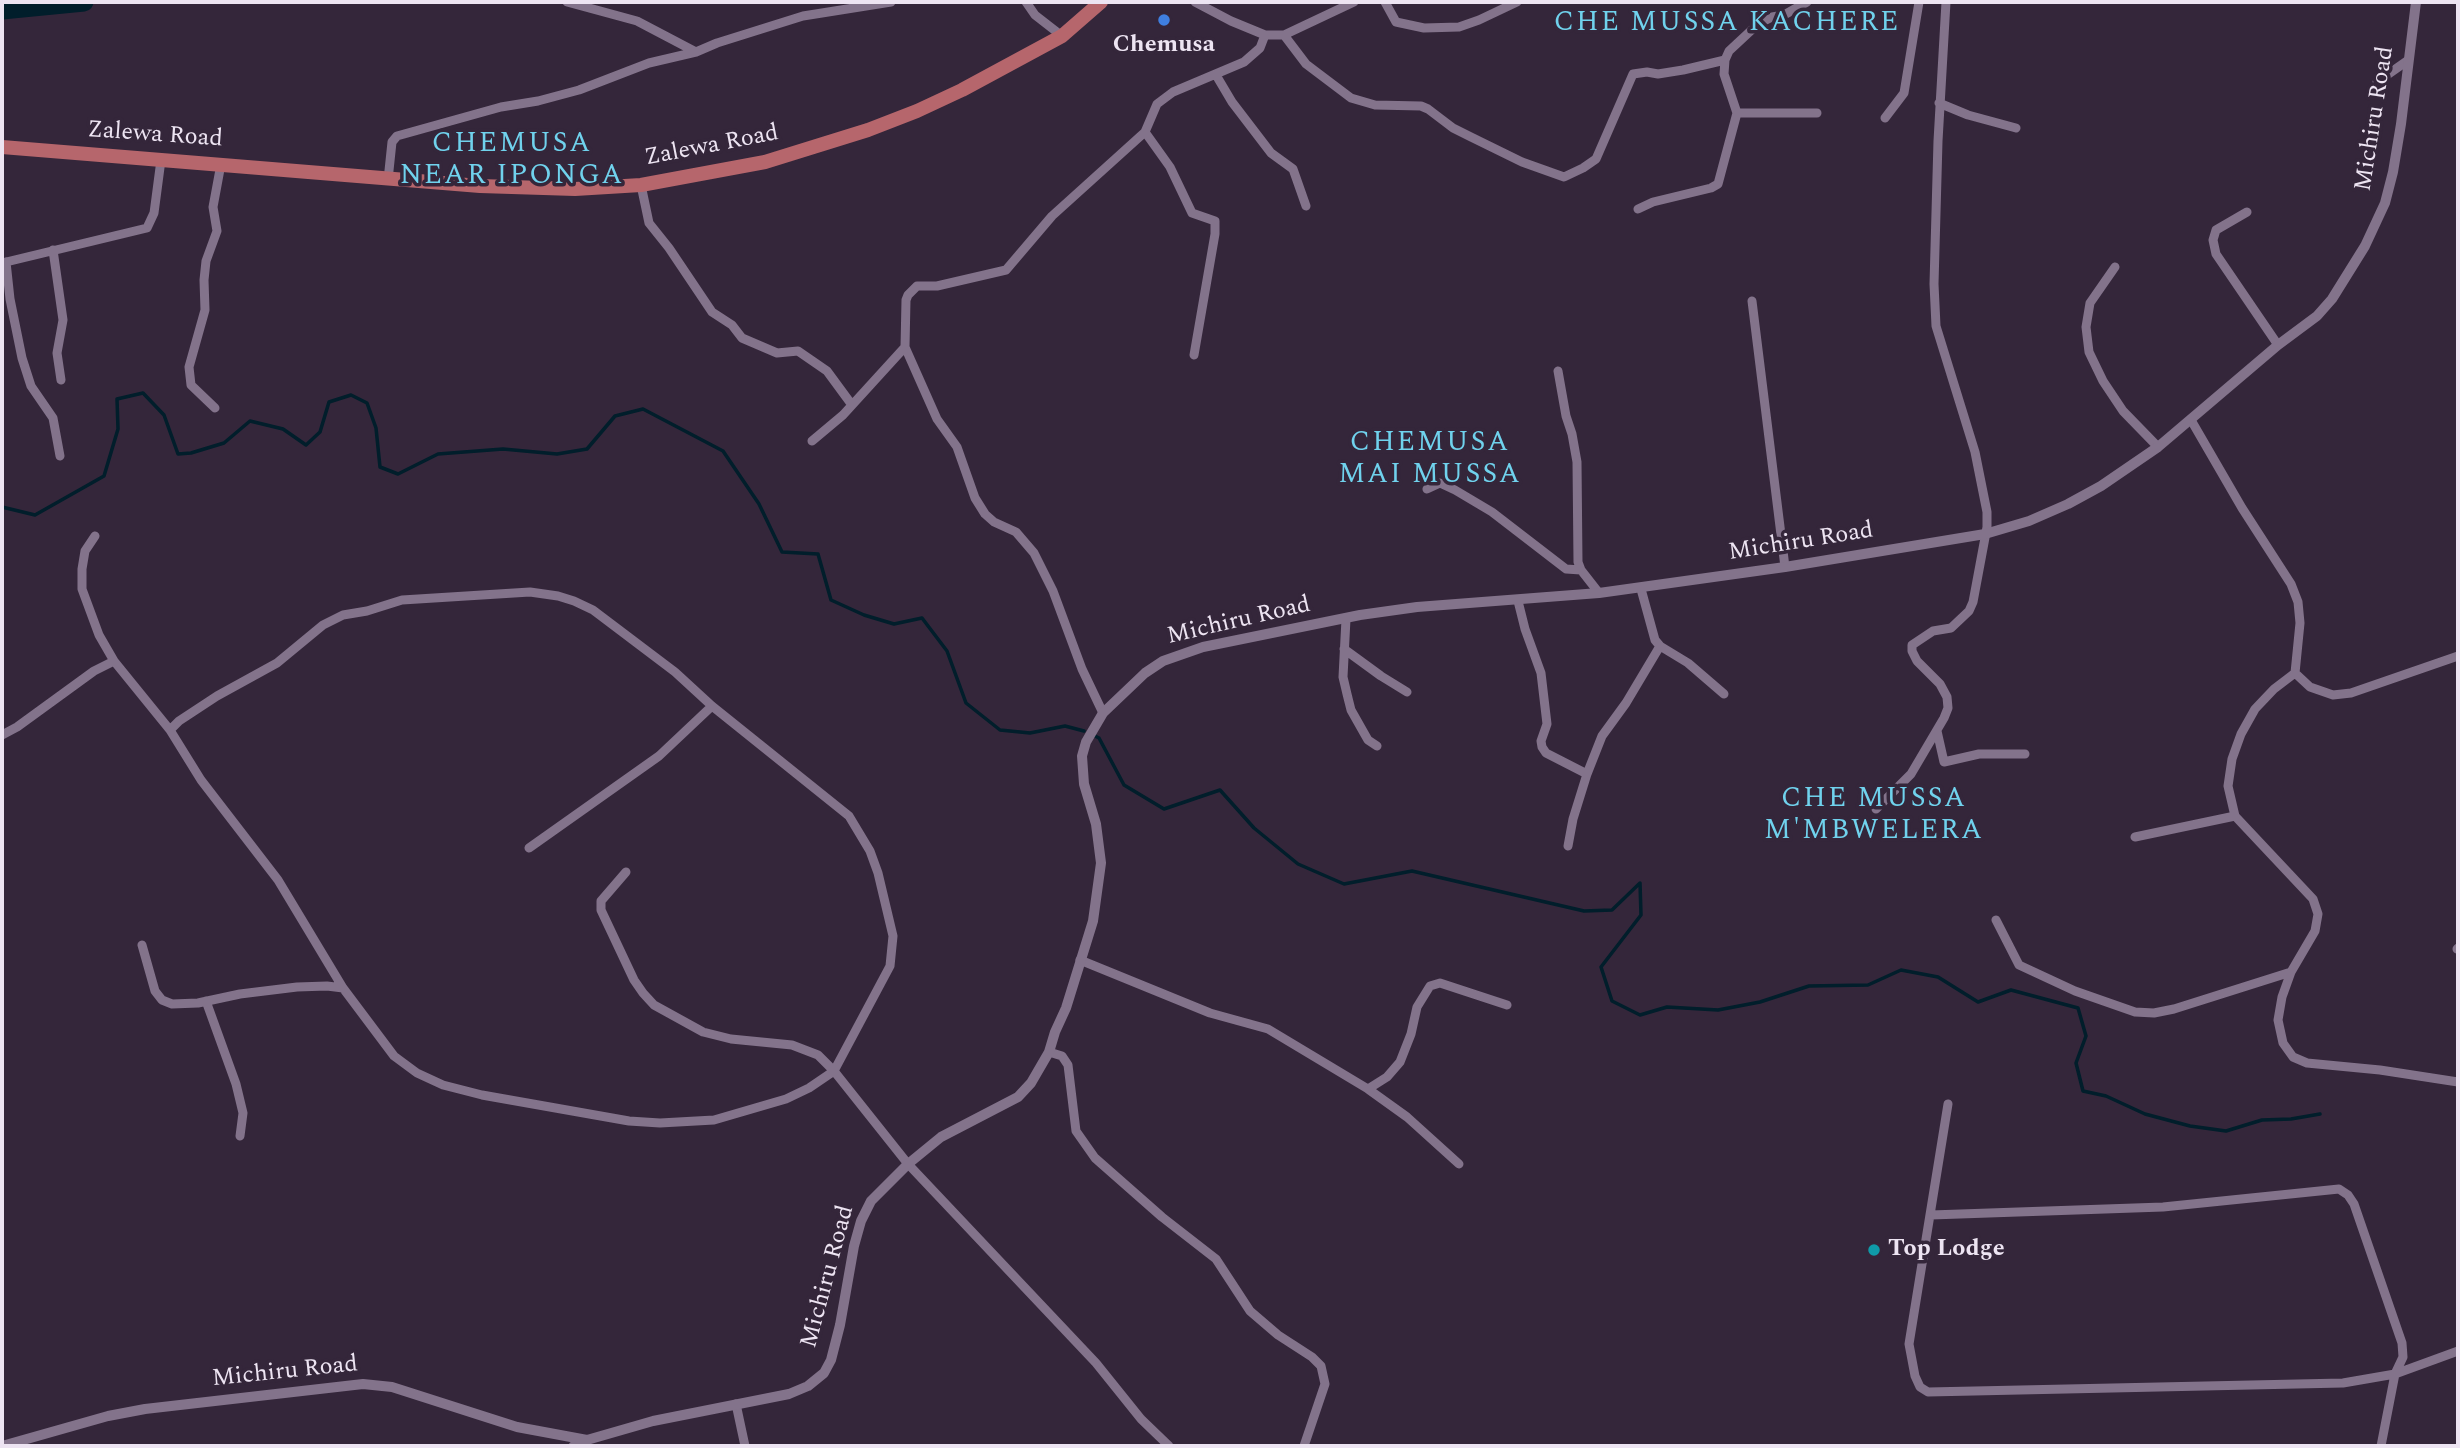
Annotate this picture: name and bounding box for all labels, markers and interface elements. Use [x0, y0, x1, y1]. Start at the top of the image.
district label: CHE MUSSA KACHERE [1556, 8, 1898, 42]
marker: Chemusa [1156, 12, 1172, 28]
place label: Chemusa [1113, 32, 1215, 60]
street label: Michiru Road [2350, 44, 2402, 194]
street label: Zalewa Road [86, 117, 224, 155]
street label: Zalewa Road [643, 120, 781, 174]
district label: CHEMUSA NEAR IPONGA [401, 129, 623, 195]
district label: CHEMUSA MAI MUSSA [1339, 428, 1521, 494]
street label: Michiru Road [1726, 517, 1876, 569]
street label: Michiru Road [1164, 591, 1314, 653]
district label: CHE MUSSA M'MBWELERA [1765, 784, 1983, 850]
street label: Michiru Road [796, 1203, 862, 1351]
place label: Top Lodge [1888, 1236, 2005, 1264]
marker: Top Lodge [1866, 1242, 1882, 1258]
street label: Michiru Road [211, 1351, 359, 1395]

